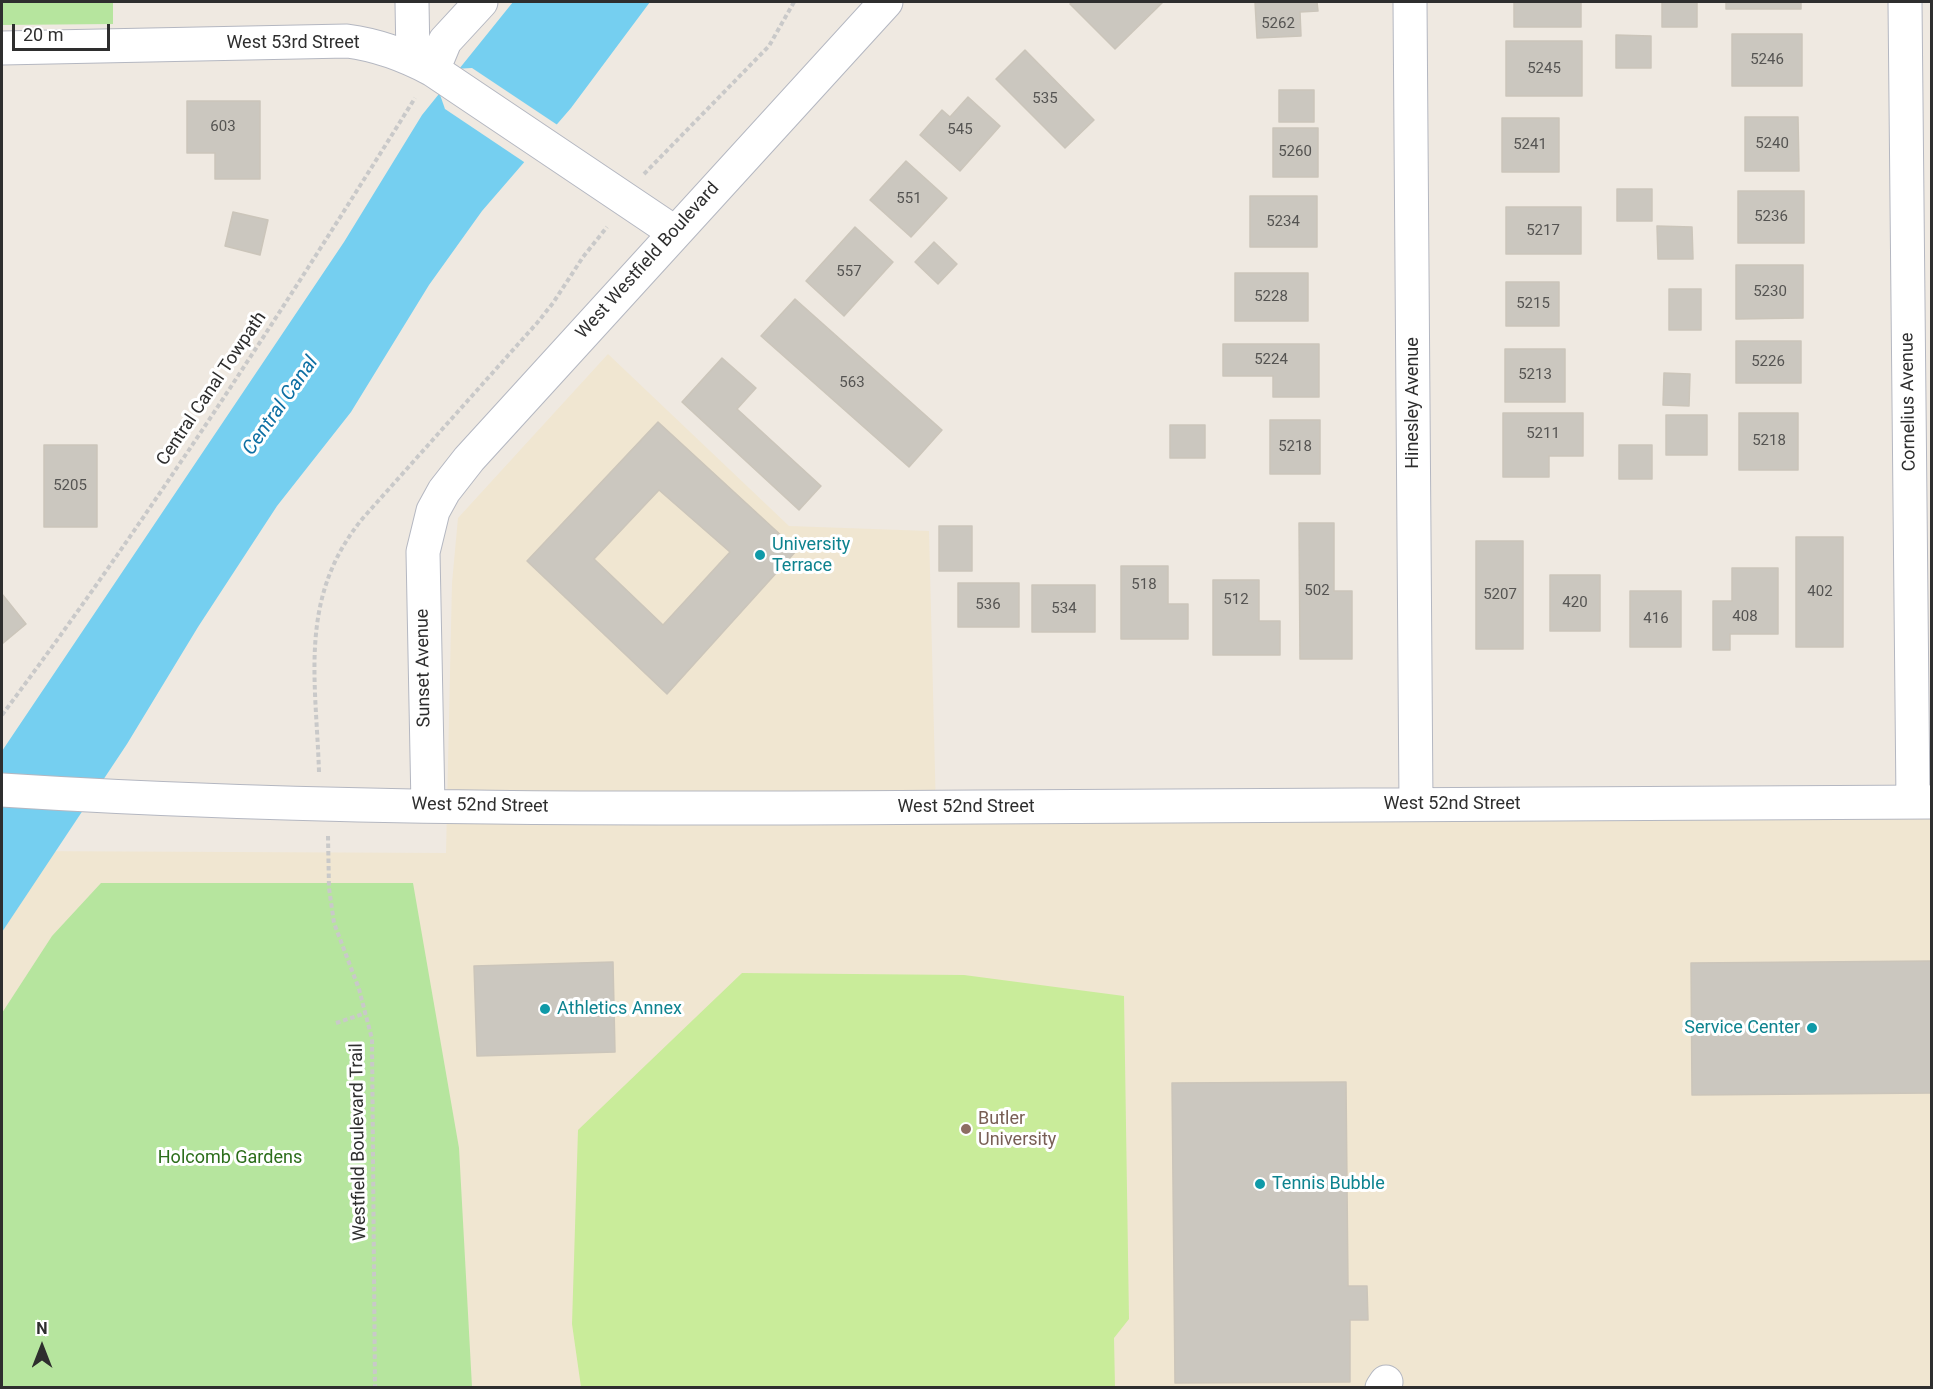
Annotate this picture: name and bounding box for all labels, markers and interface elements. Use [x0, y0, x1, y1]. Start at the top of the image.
scale bar [15, 12, 112, 50]
house number: 5262 [1261, 15, 1295, 33]
text: 20 m [23, 24, 63, 45]
street label: West 53rd Street [226, 32, 360, 54]
house number: 5246 [1750, 51, 1784, 69]
house number: 5245 [1527, 60, 1561, 78]
house number: 535 [1032, 90, 1058, 108]
house number: 603 [210, 118, 236, 136]
house number: 545 [947, 121, 973, 139]
house number: 5240 [1755, 135, 1789, 153]
house number: 5241 [1513, 136, 1547, 154]
house number: 5260 [1278, 143, 1312, 161]
street label: West Westfield Boulevard [572, 178, 724, 344]
house number: 551 [896, 190, 922, 208]
house number: 5236 [1754, 208, 1788, 226]
house number: 5234 [1266, 213, 1300, 231]
house number: 5217 [1526, 222, 1560, 240]
house number: 557 [836, 263, 862, 281]
house number: 5230 [1753, 283, 1787, 301]
house number: 5228 [1254, 288, 1288, 306]
house number: 5215 [1516, 295, 1550, 313]
street label: Central Canal Towpath [152, 308, 272, 470]
street label: Cornelius Avenue [1897, 332, 1921, 472]
street label: Hinesley Avenue [1402, 337, 1424, 469]
house number: 5224 [1254, 351, 1288, 369]
water label: Central Canal [238, 352, 324, 460]
house number: 5226 [1751, 353, 1785, 371]
house number: 5213 [1518, 366, 1552, 384]
house number: 563 [839, 374, 865, 392]
house number: 5211 [1526, 425, 1560, 443]
house number: 5218 [1752, 432, 1786, 450]
house number: 5218 [1278, 438, 1312, 456]
house number: 5205 [53, 477, 87, 495]
place label: University Terrace [772, 534, 850, 576]
marker: University Terrace [753, 548, 767, 562]
house number: 518 [1131, 576, 1157, 594]
house number: 502 [1304, 582, 1330, 600]
house number: 402 [1807, 583, 1833, 601]
house number: 5207 [1483, 586, 1517, 604]
house number: 512 [1223, 591, 1249, 609]
house number: 420 [1562, 594, 1588, 612]
house number: 536 [975, 596, 1001, 614]
house number: 534 [1051, 600, 1077, 618]
house number: 408 [1732, 608, 1758, 626]
street label: Sunset Avenue [412, 609, 436, 727]
house number: 416 [1643, 610, 1669, 628]
street label: West 52nd Street [1383, 793, 1521, 815]
street label: West 52nd Street [411, 794, 549, 818]
street label: West 52nd Street [897, 796, 1035, 818]
place label: Athletics Annex [557, 998, 682, 1020]
marker: Athletics Annex [538, 1002, 552, 1016]
place label: Service Center [1684, 1017, 1800, 1039]
marker: Service Center [1805, 1021, 1819, 1035]
street label: Westfield Boulevard Trail [346, 1043, 372, 1241]
place label: Butler University [978, 1108, 1056, 1150]
marker: Butler University [959, 1122, 973, 1136]
park label: Holcomb Gardens [158, 1147, 302, 1169]
place label: Tennis Bubble [1272, 1173, 1385, 1195]
marker: Tennis Bubble [1253, 1177, 1267, 1191]
north arrow [12, 1317, 72, 1377]
text: N [36, 1319, 48, 1338]

